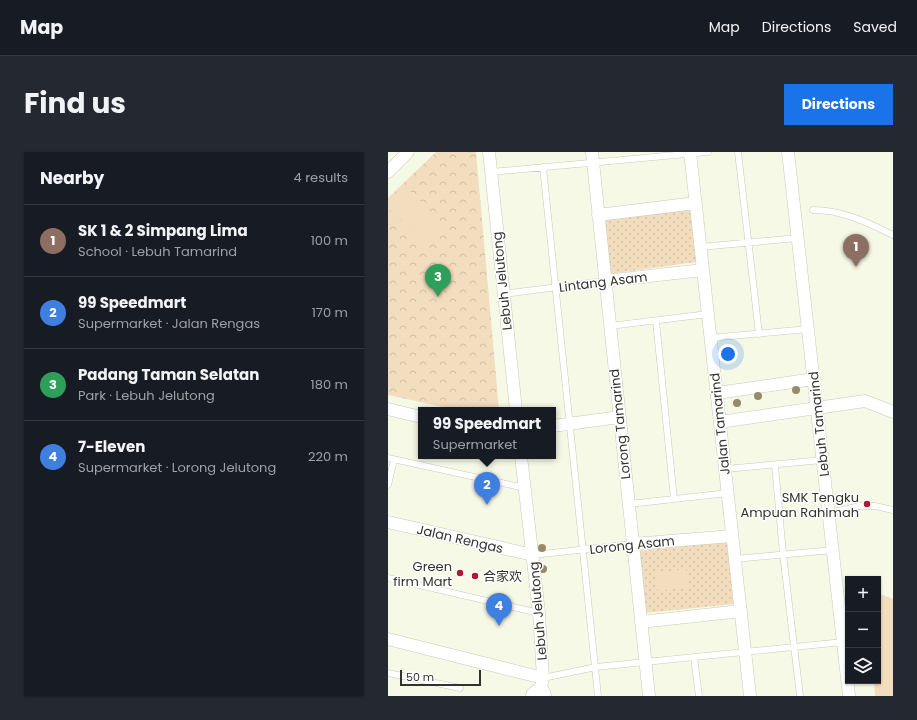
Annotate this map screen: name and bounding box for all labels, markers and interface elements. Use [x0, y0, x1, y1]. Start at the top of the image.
text: Map [20, 14, 63, 41]
text: Map [709, 17, 740, 37]
text: Directions [762, 17, 831, 37]
text: Saved [853, 17, 897, 37]
text: Find us [24, 84, 126, 123]
button: Directions [784, 84, 893, 125]
text: Nearby [40, 166, 104, 190]
text: 4 results [294, 168, 348, 187]
text: SK 1 & 2 Simpang Lima [78, 220, 248, 241]
text: 1 [51, 231, 55, 250]
text: 100 m [311, 231, 348, 250]
street label: Lebuh Jelutong [487, 231, 517, 331]
pin: 1 [843, 234, 869, 267]
text: School · Lebuh Tamarind [78, 242, 237, 261]
pin: 3 [425, 264, 451, 297]
street label: Lintang Asam [558, 267, 648, 297]
text: 99 Speedmart [78, 292, 186, 313]
text: 2 [49, 303, 57, 322]
text: 170 m [312, 303, 348, 322]
text: Supermarket · Jalan Rengas [78, 314, 260, 333]
your location [718, 344, 738, 364]
text: Padang Taman Selatan [78, 364, 259, 385]
street label: Lorong Tamarind [605, 368, 635, 480]
street label: Lebuh Tamarind [804, 370, 834, 478]
street label: Jalan Tamarind [705, 372, 735, 476]
text: 3 [49, 375, 57, 394]
text: 180 m [311, 375, 348, 394]
text: Park · Lebuh Jelutong [78, 386, 215, 405]
popup [418, 407, 556, 459]
text: 99 Speedmart [433, 413, 541, 434]
text: Supermarket [433, 435, 517, 454]
text: 7-Eleven [78, 436, 145, 457]
text: 4 [49, 447, 57, 466]
text: 220 m [308, 447, 348, 466]
text: Supermarket · Lorong Jelutong [78, 458, 276, 477]
pin: 2 [474, 472, 500, 505]
place label: SMK Tengku Ampuan Rahimah [740, 488, 859, 522]
marker: SMK Tengku Ampuan Rahimah [862, 499, 872, 509]
street label: Jalan Rengas [415, 520, 505, 558]
street label: Lorong Asam [589, 531, 675, 559]
place label: Green firm Mart [393, 557, 452, 591]
street label: Lebuh Jelutong [524, 561, 552, 661]
place label: 合家欢 [483, 567, 522, 586]
marker: Green firm Mart [455, 568, 465, 578]
marker: 合家欢 [470, 571, 480, 581]
map controls [845, 576, 881, 684]
button: + [845, 576, 881, 612]
pin: 4 [486, 593, 512, 626]
button: − [845, 612, 881, 648]
button: layers [845, 648, 881, 684]
scale bar [400, 668, 481, 687]
text: 50 m [406, 669, 434, 685]

